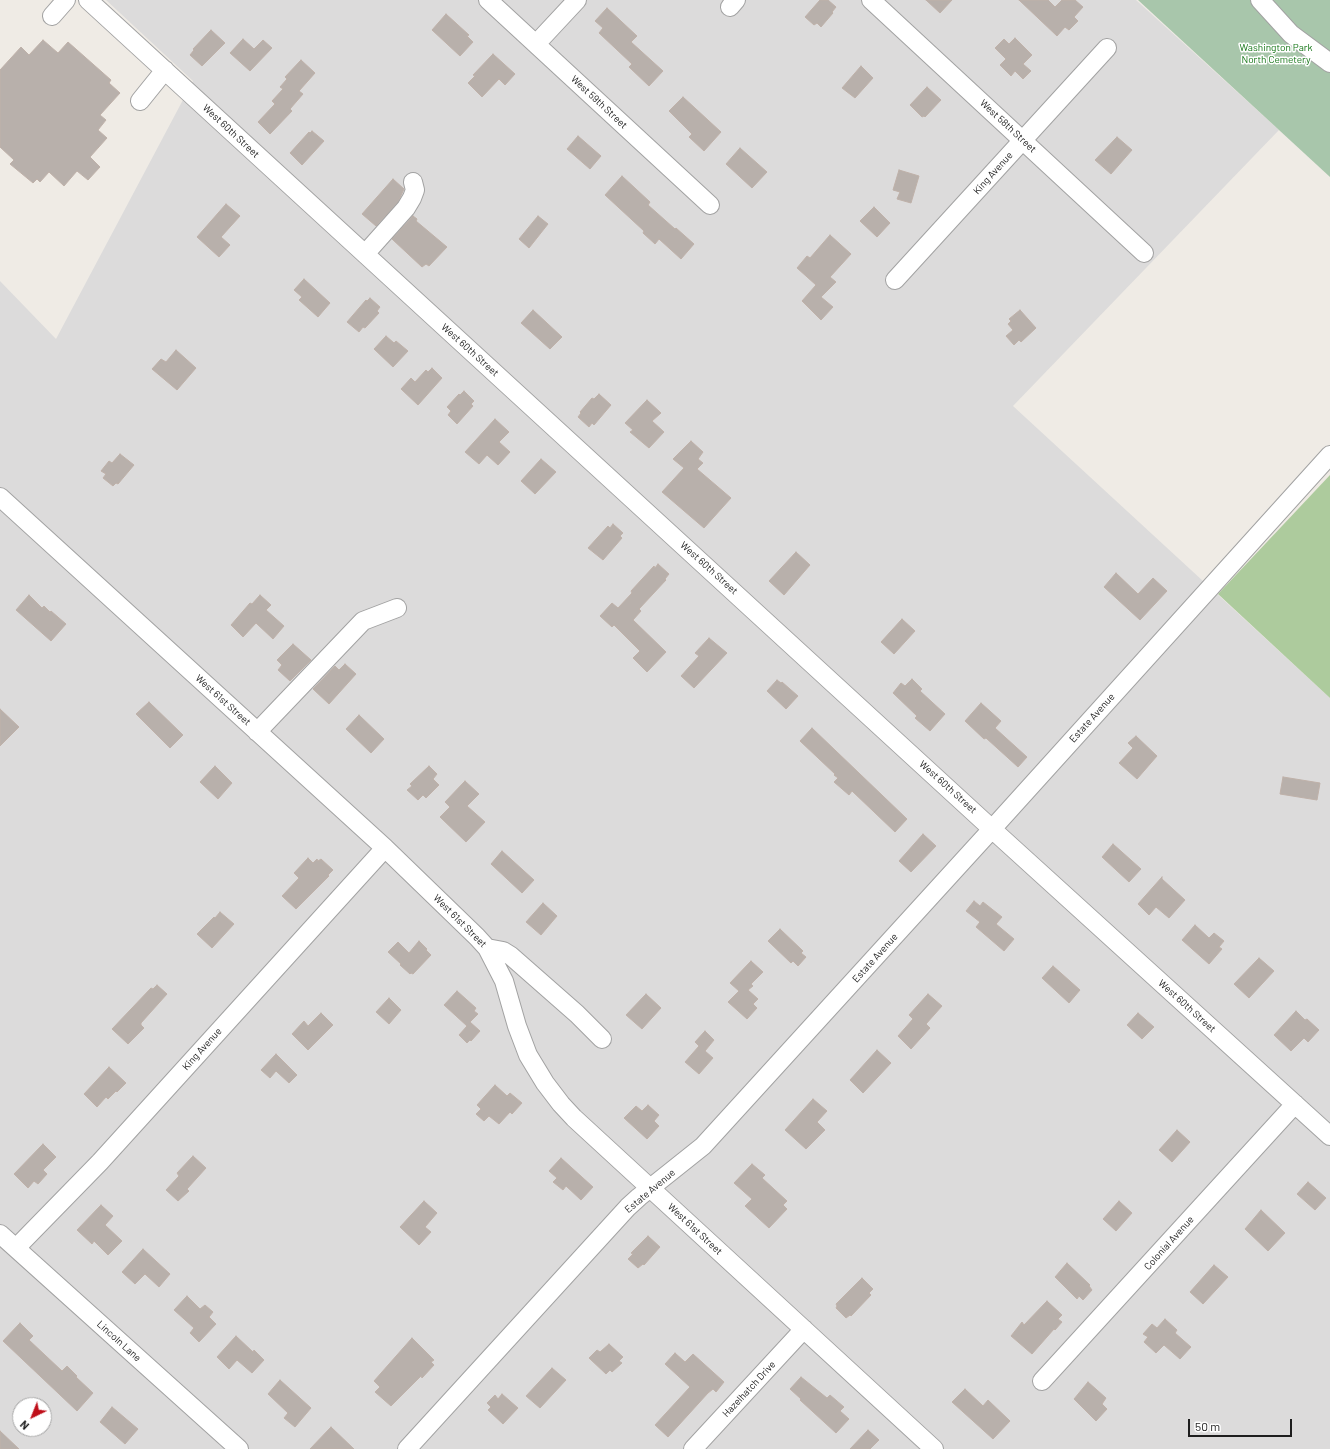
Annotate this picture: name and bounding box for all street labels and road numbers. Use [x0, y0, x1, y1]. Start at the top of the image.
street label: West 59th Street [568, 73, 630, 131]
street label: West 58th Street [977, 97, 1039, 155]
street label: West 60th Street [200, 102, 262, 160]
street label: King Avenue [971, 149, 1015, 197]
street label: West 60th Street [439, 321, 501, 379]
street label: West 60th Street [678, 539, 740, 597]
street label: West 61st Street [193, 672, 253, 728]
street label: Estate Avenue [1067, 691, 1117, 745]
street label: West 60th Street [917, 758, 979, 816]
street label: West 61st Street [431, 892, 489, 950]
street label: Estate Avenue [850, 931, 900, 985]
street label: West 60th Street [1156, 977, 1218, 1035]
street label: King Avenue [180, 1025, 224, 1073]
street label: Estate Avenue [622, 1166, 678, 1216]
street label: West 61st Street [665, 1201, 725, 1257]
street label: Colonial Avenue [1142, 1214, 1196, 1272]
street label: Lincoln Lane [94, 1318, 144, 1364]
street label: Hazelhatch Drive [720, 1358, 778, 1420]

